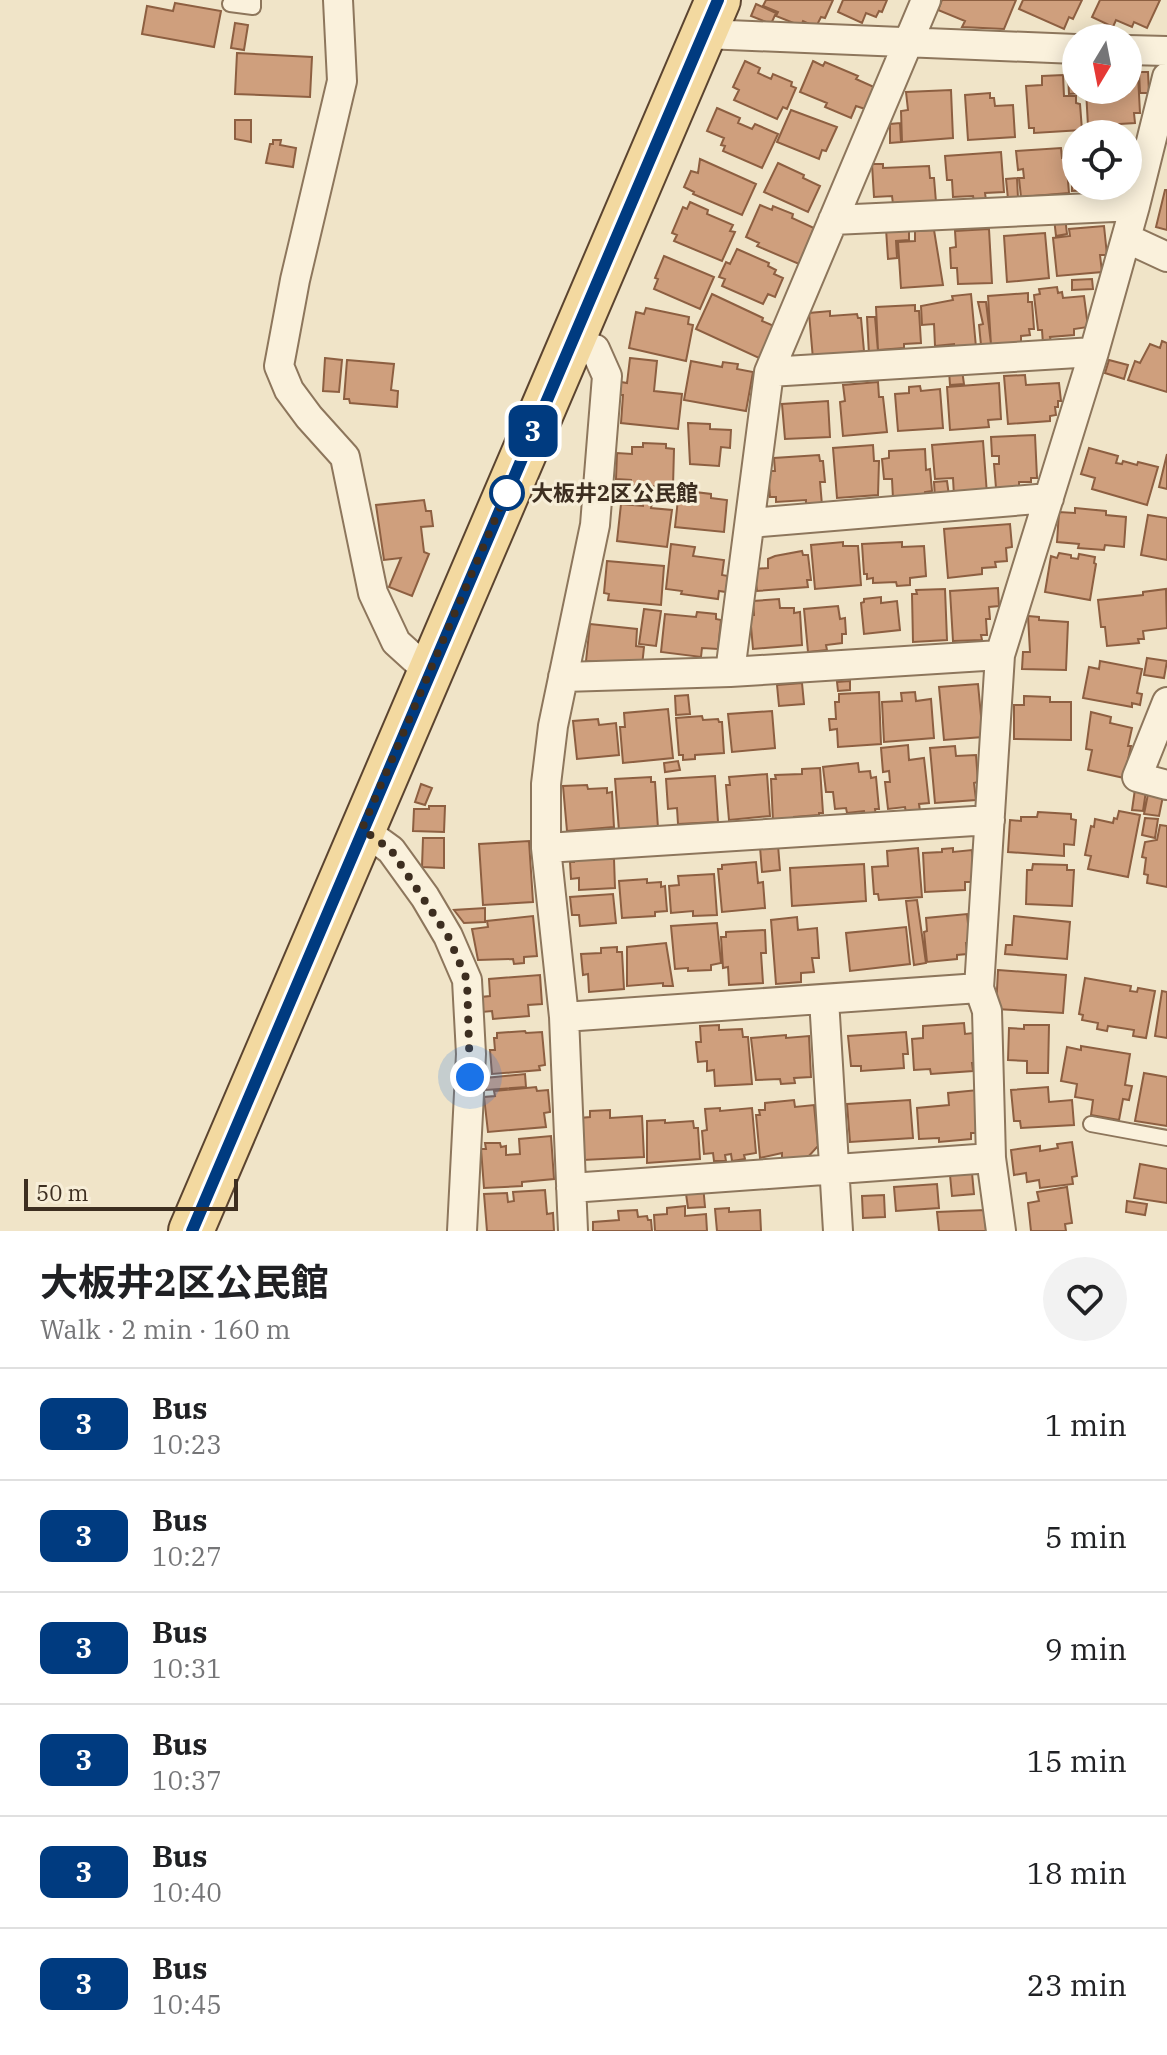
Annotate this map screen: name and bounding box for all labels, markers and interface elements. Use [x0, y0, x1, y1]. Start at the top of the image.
north arrow [1062, 24, 1142, 104]
map controls [1062, 24, 1142, 200]
button: locate [1062, 120, 1142, 200]
line badge: 3 [507, 405, 559, 457]
text: 3 [525, 412, 541, 449]
marker: 大板井2区公民館 [490, 476, 524, 510]
place label: 大板井2区公民館 [531, 478, 698, 507]
your location [450, 1057, 490, 1097]
scale bar [24, 1175, 238, 1211]
text: 50 m [36, 1178, 88, 1207]
text: 大板井2区公民館 [40, 1257, 329, 1306]
button: heart [1043, 1257, 1127, 1341]
text: Walk · 2 min · 160 m [40, 1312, 291, 1346]
text: Bus [152, 1388, 207, 1427]
text: 3 [76, 1405, 92, 1442]
text: 1 min [1045, 1405, 1127, 1444]
text: 10:23 [152, 1427, 222, 1461]
text: Bus [152, 1500, 207, 1539]
text: 3 [76, 1517, 92, 1554]
text: 5 min [1045, 1517, 1127, 1556]
text: 10:27 [152, 1539, 222, 1573]
text: Bus [152, 1612, 207, 1651]
text: 3 [76, 1629, 92, 1666]
text: 9 min [1045, 1629, 1127, 1668]
text: 10:31 [152, 1651, 222, 1685]
text: Bus [152, 1724, 207, 1763]
text: 3 [76, 1741, 92, 1778]
text: 15 min [1027, 1741, 1127, 1780]
text: 10:37 [152, 1763, 222, 1797]
text: Bus [152, 1836, 207, 1875]
text: 3 [76, 1853, 92, 1890]
text: 18 min [1027, 1853, 1127, 1892]
text: 10:40 [152, 1875, 222, 1909]
text: Bus [152, 1948, 207, 1987]
text: 3 [76, 1965, 92, 2002]
text: 23 min [1027, 1965, 1127, 2004]
text: 10:45 [152, 1987, 222, 2021]

